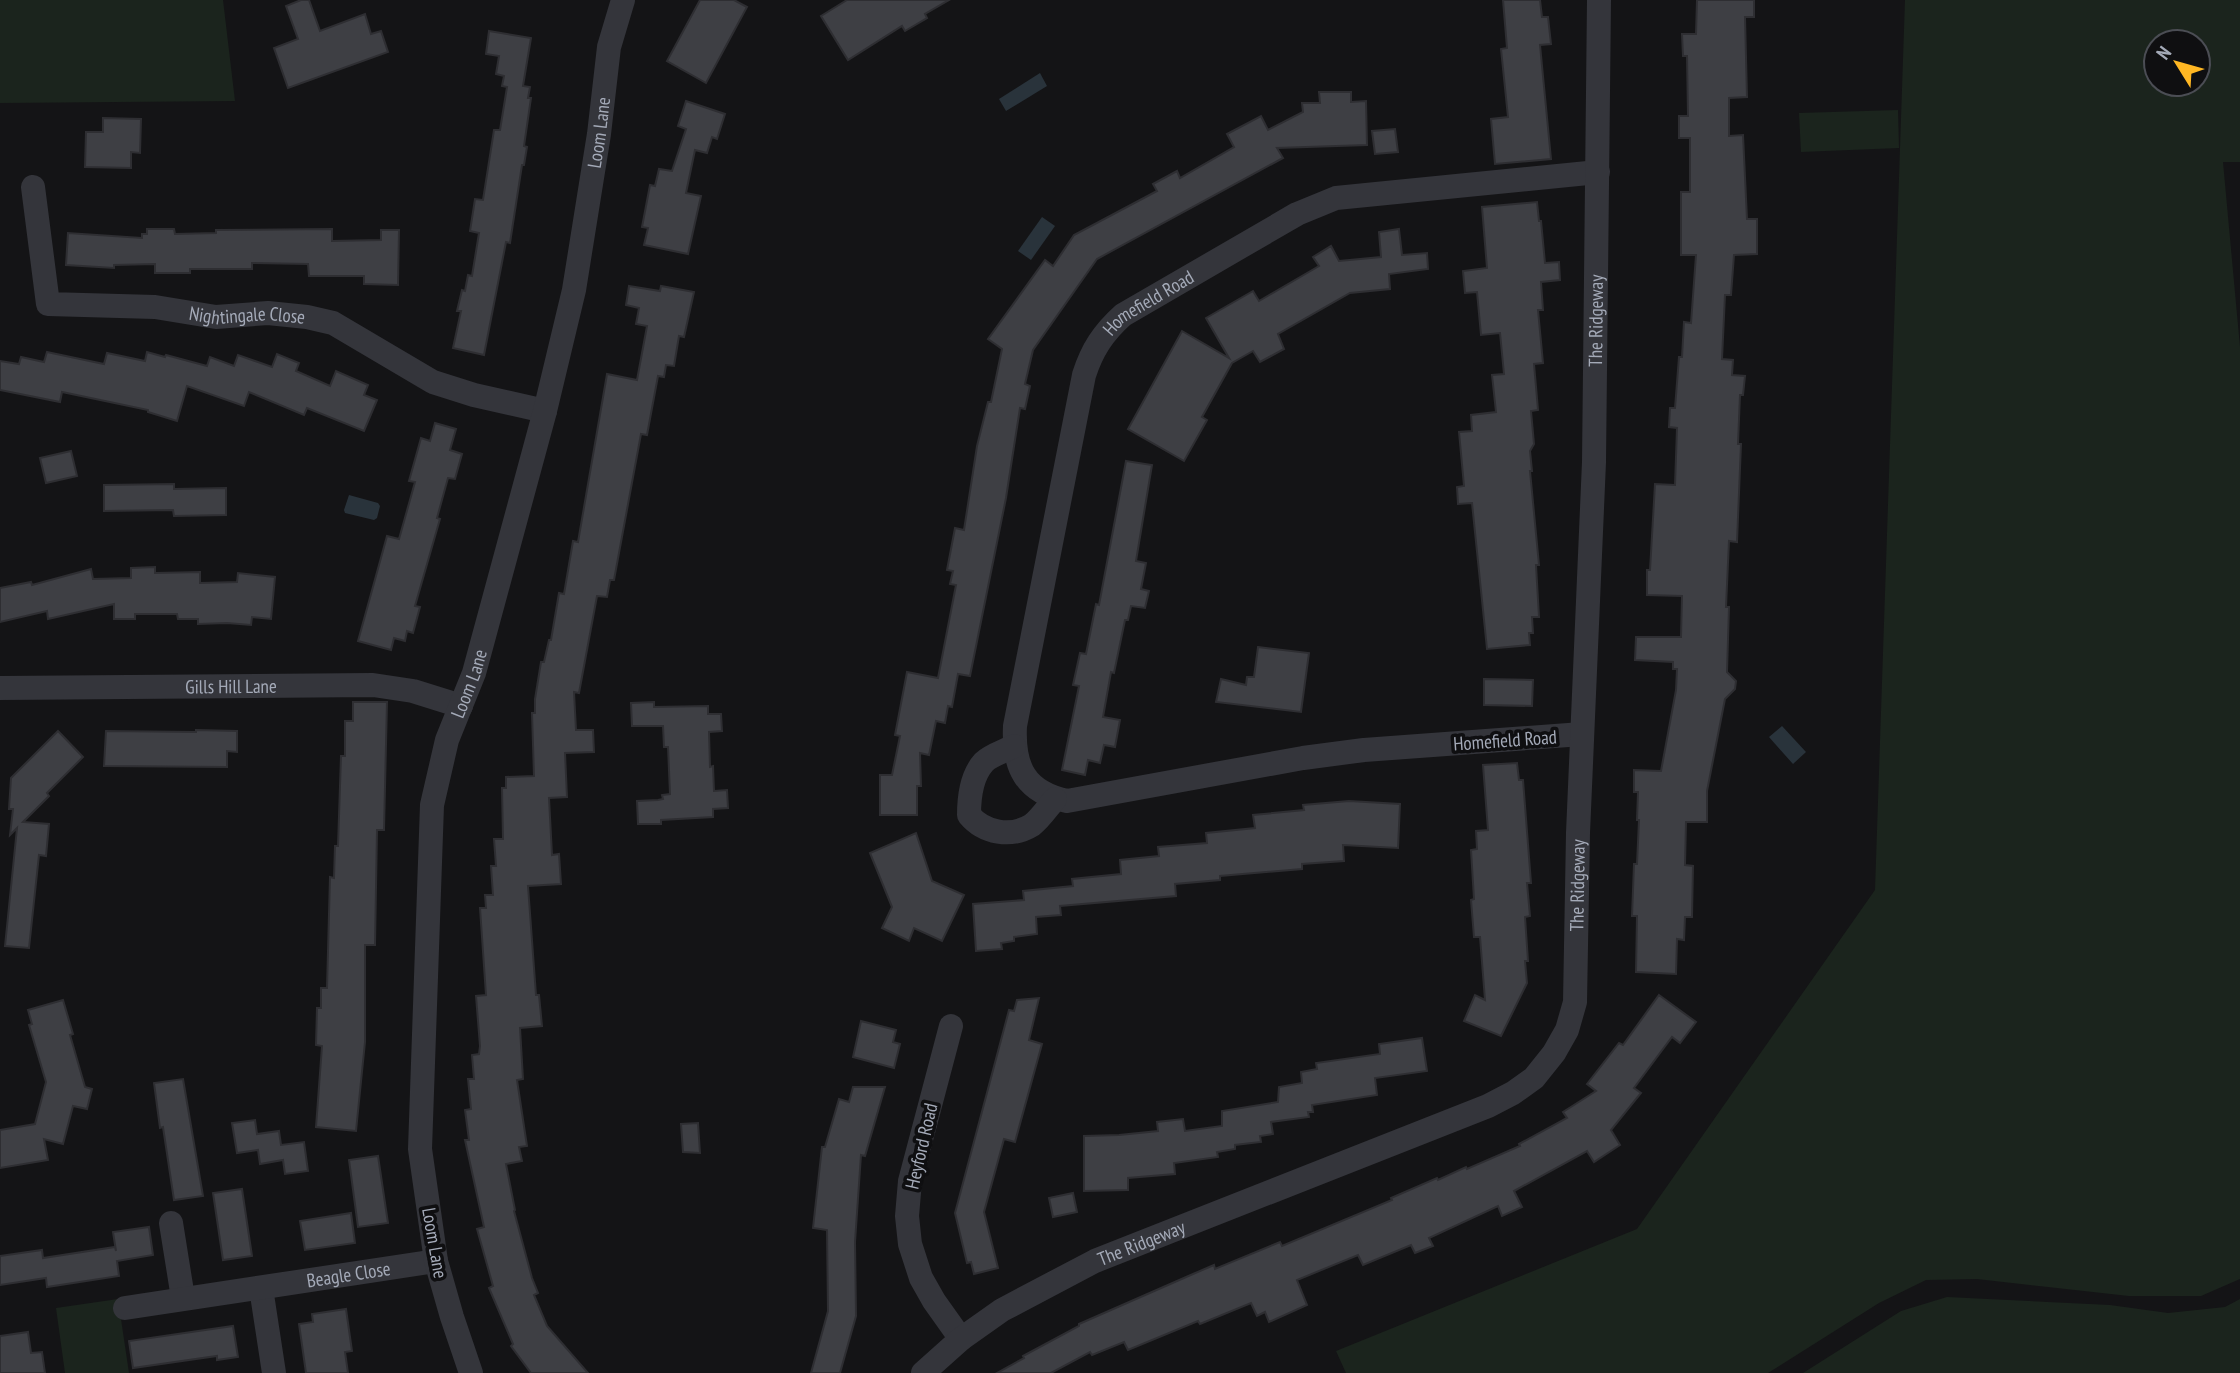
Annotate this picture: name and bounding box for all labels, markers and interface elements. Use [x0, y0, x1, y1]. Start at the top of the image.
north arrow [2142, 28, 2212, 98]
text: N [2151, 41, 2176, 64]
street label: Loom Lane [582, 96, 615, 170]
street label: Homefield Road [1097, 265, 1198, 340]
street label: The Ridgeway [1583, 274, 1608, 367]
street label: Nightingale Close [187, 301, 306, 329]
street label: Loom Lane [445, 647, 492, 721]
street label: Gills Hill Lane [185, 674, 277, 699]
street label: Homefield Road [1452, 724, 1558, 756]
street label: The Ridgeway [1564, 838, 1590, 932]
street label: Heyford Road [899, 1101, 943, 1191]
street label: Loom Lane [417, 1206, 453, 1280]
street label: The Ridgeway [1094, 1214, 1189, 1271]
street label: Beagle Close [305, 1256, 392, 1292]

